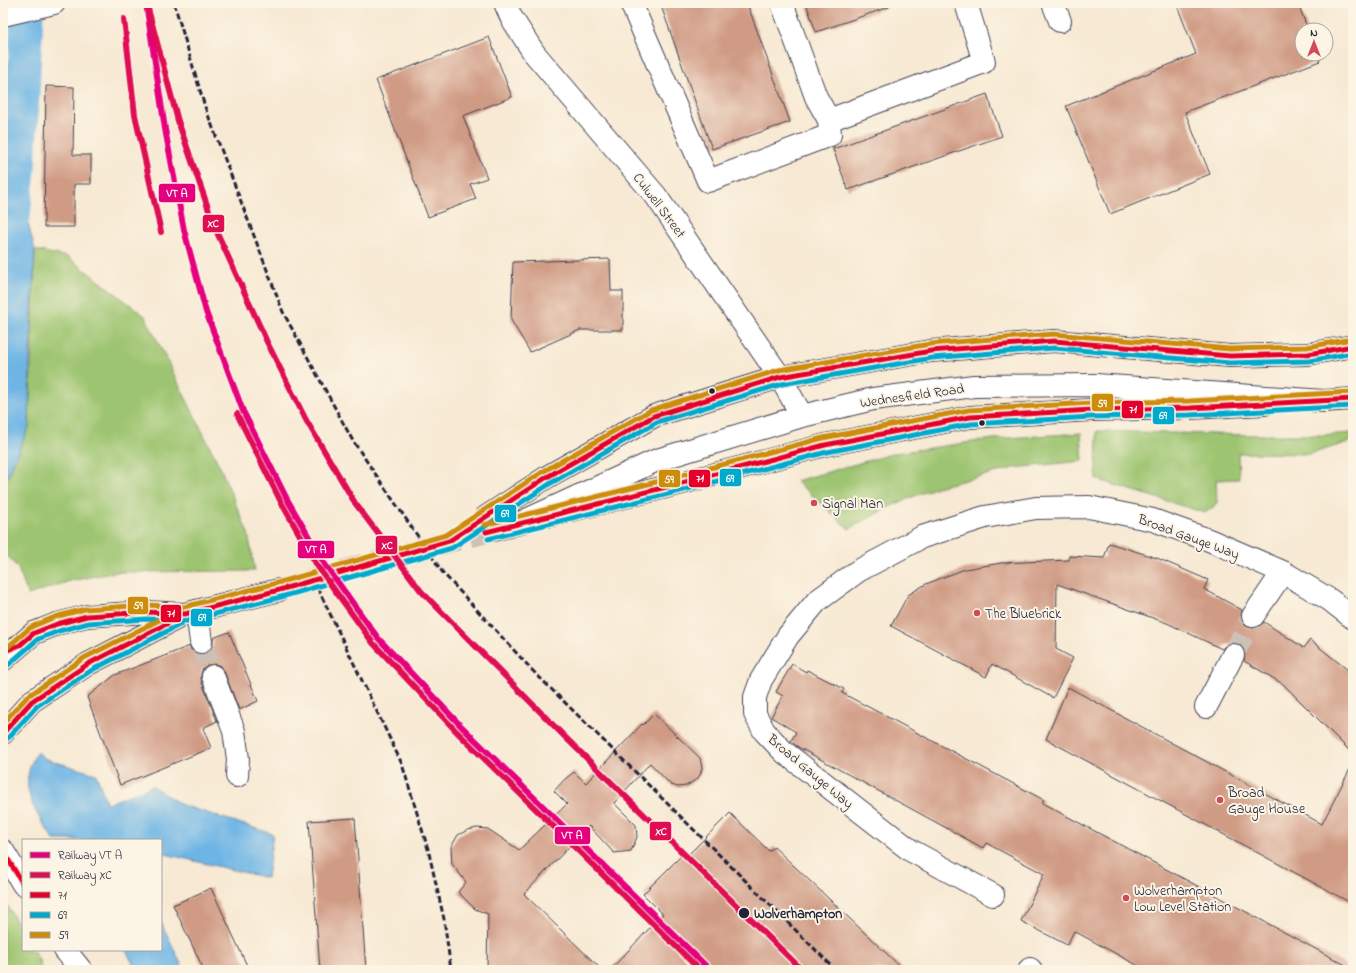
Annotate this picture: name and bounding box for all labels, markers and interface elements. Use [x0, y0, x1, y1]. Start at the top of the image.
north arrow [1294, 22, 1334, 62]
text: N [1310, 25, 1318, 41]
street label: Culwell Street [627, 169, 691, 243]
line badge: VT A [158, 183, 196, 203]
text: VT A [166, 186, 188, 202]
line badge: XC [202, 214, 225, 233]
text: XC [207, 216, 219, 232]
street label: Wednesfield Road [859, 379, 966, 414]
unlabelled marker [707, 386, 717, 396]
line badge: 59 [1091, 393, 1114, 412]
text: 59 [1097, 396, 1107, 412]
line badge: 71 [1121, 400, 1144, 419]
text: 71 [1129, 402, 1138, 418]
line badge: 69 [1152, 406, 1175, 425]
text: 69 [1158, 408, 1168, 424]
unlabelled marker [977, 418, 987, 428]
line badge: 69 [719, 468, 742, 487]
line badge: 59 [658, 469, 681, 488]
line badge: 71 [688, 469, 711, 488]
text: 71 [696, 471, 705, 487]
text: 69 [725, 471, 735, 487]
text: 59 [664, 472, 674, 488]
place label: Signal Man [822, 494, 883, 516]
marker: Signal Man [809, 498, 819, 508]
line badge: 69 [494, 504, 517, 523]
text: 69 [500, 506, 510, 522]
street label: Broad Gauge Way [1134, 509, 1242, 567]
line badge: XC [375, 535, 398, 555]
text: XC [381, 538, 393, 554]
line badge: VT A [297, 540, 335, 559]
text: VT A [305, 542, 327, 558]
line badge: 59 [127, 596, 149, 615]
text: 59 [133, 598, 143, 614]
line badge: 71 [160, 604, 182, 623]
place label: The Bluebrick [985, 604, 1062, 625]
text: 71 [167, 606, 176, 622]
line badge: 69 [190, 608, 213, 627]
marker: The Bluebrick [972, 608, 982, 618]
text: 69 [197, 610, 207, 626]
street label: Broad Gauge Way [761, 729, 858, 815]
place label: Broad Gauge House [1227, 783, 1306, 821]
marker: Broad Gauge House [1215, 795, 1225, 805]
line badge: XC [649, 821, 672, 841]
text: XC [655, 824, 667, 840]
line badge: VT A [554, 826, 591, 845]
text: VT A [561, 828, 583, 844]
legend [22, 839, 162, 951]
text: Railway VT A [58, 847, 122, 866]
text: Railway XC [58, 867, 112, 886]
place label: Wolverhampton Low Level Station [1134, 881, 1231, 918]
text: 71 [58, 887, 67, 905]
marker: Wolverhampton Low Level Station [1121, 893, 1131, 903]
place label: Wolverhampton [754, 904, 842, 925]
marker: Wolverhampton [737, 906, 751, 920]
text: 69 [58, 907, 67, 925]
text: 59 [58, 927, 69, 945]

